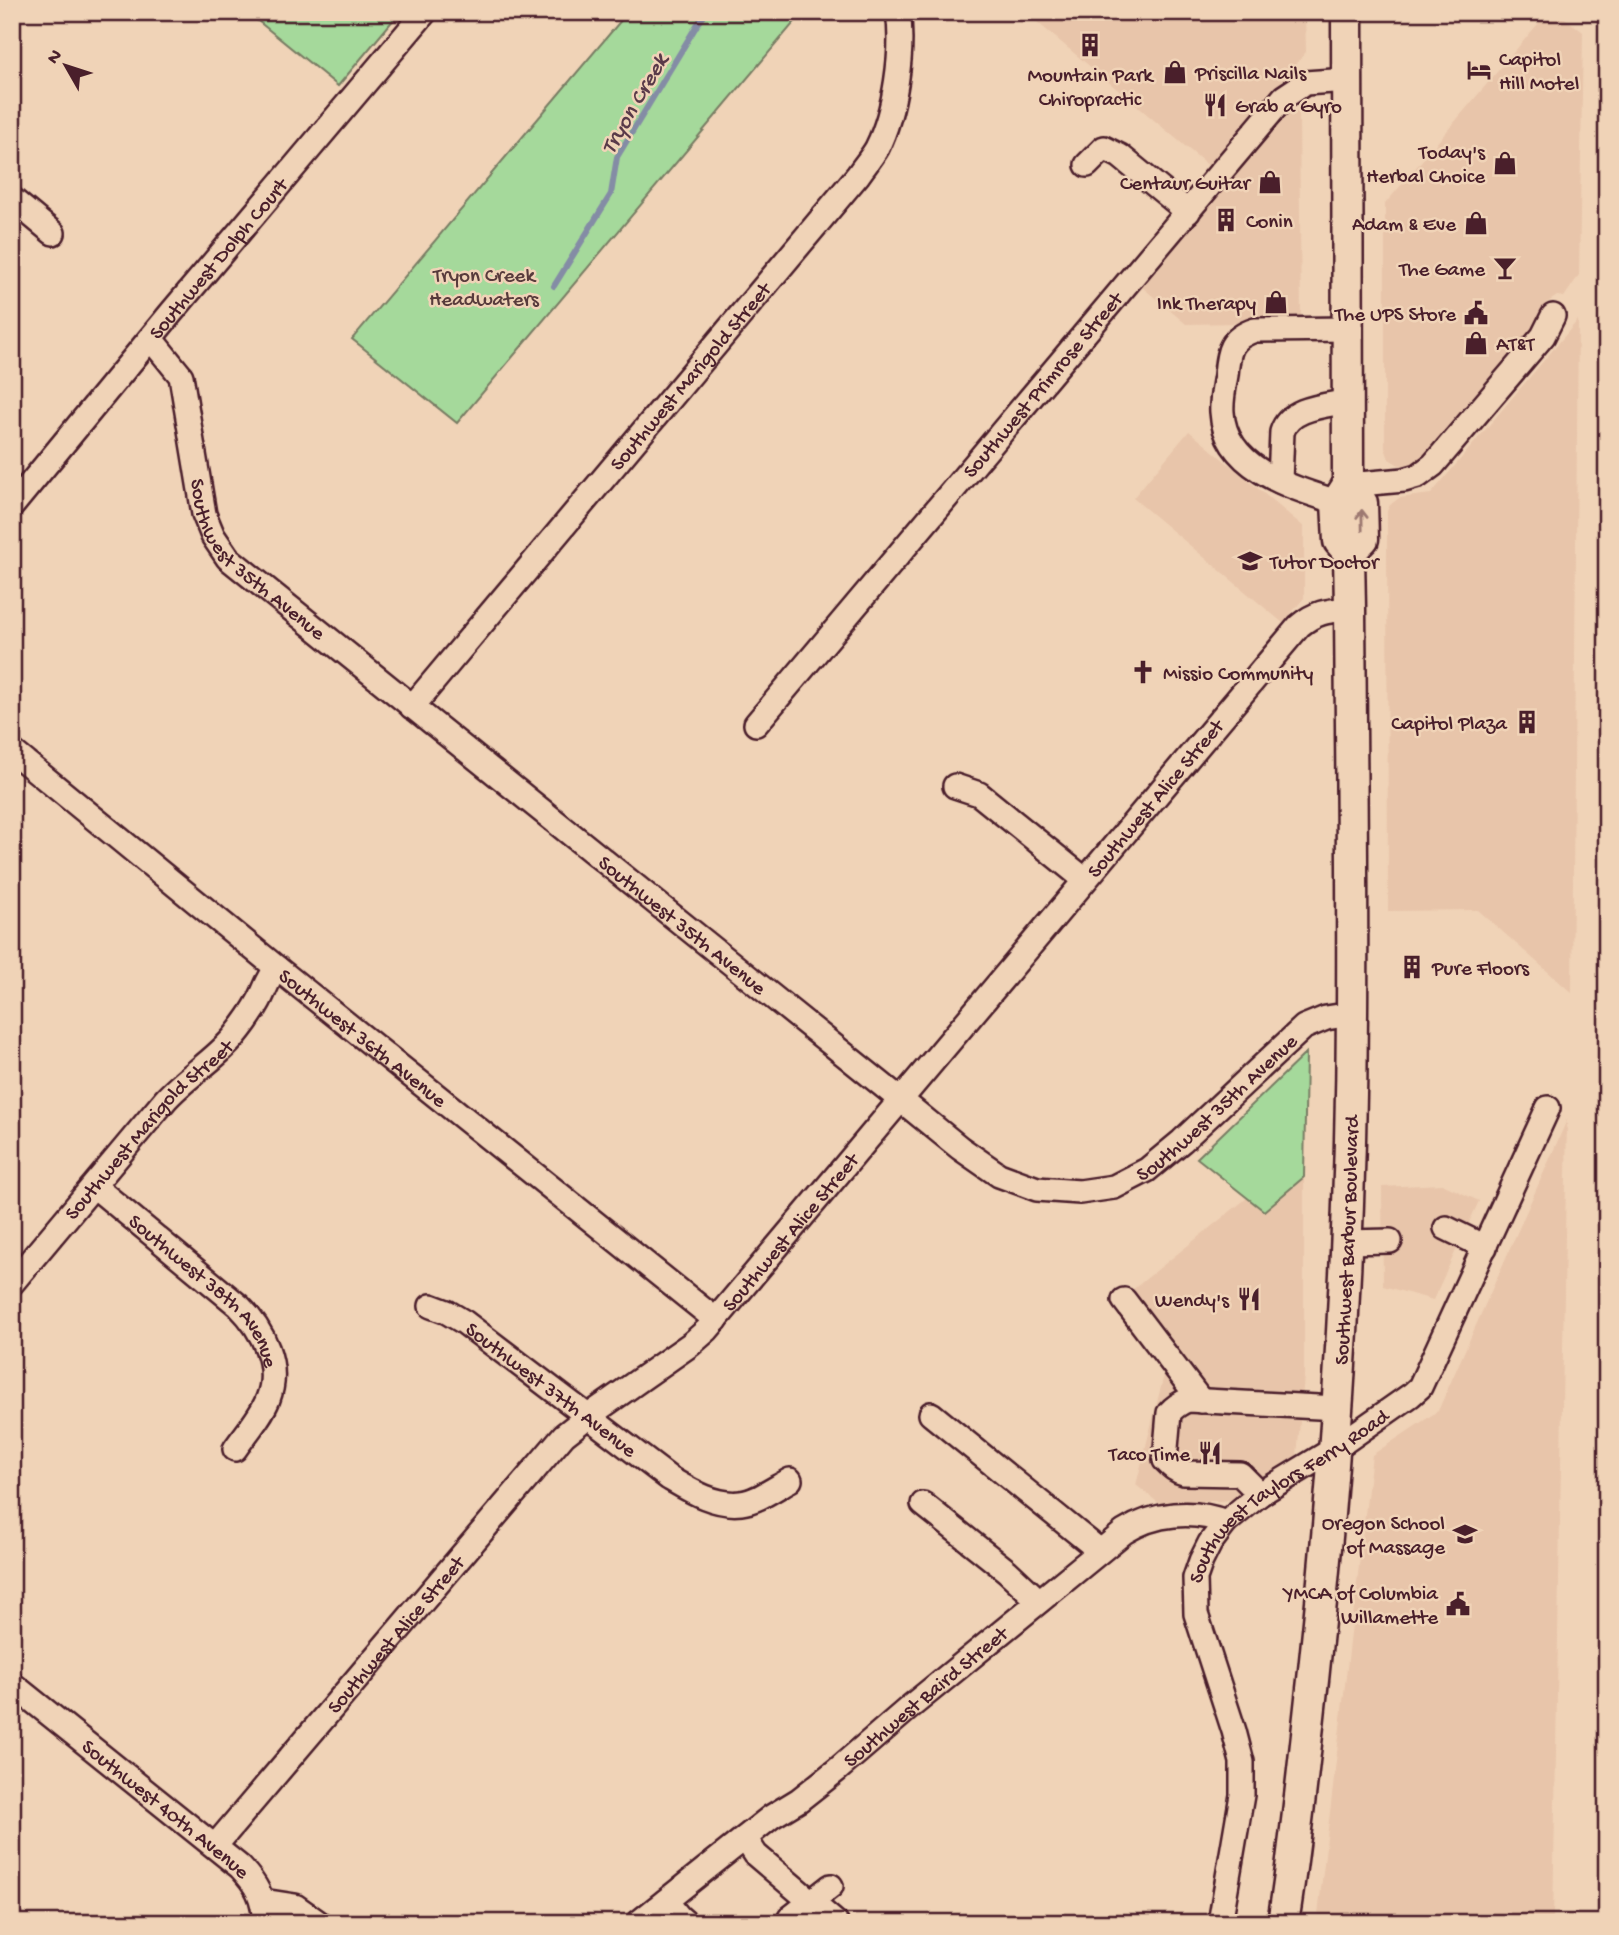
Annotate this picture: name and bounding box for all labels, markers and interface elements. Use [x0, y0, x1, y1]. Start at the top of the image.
building icon: Mountain Park Chiropractic [1076, 31, 1104, 59]
north arrow [32, 32, 102, 102]
text: N [43, 45, 68, 70]
water label: Tryon Creek [597, 47, 677, 160]
place label: Capitol Hill Motel [1499, 49, 1579, 98]
hotel icon: Capitol Hill Motel [1465, 56, 1493, 84]
shop icon: Priscilla Nails [1161, 58, 1189, 86]
place label: Priscilla Nails [1194, 63, 1307, 88]
place label: Mountain Park Chiropractic [1027, 65, 1155, 114]
restaurant icon: Grab a Gyro [1201, 91, 1229, 119]
place label: Grab a Gyro [1235, 96, 1342, 121]
place label: Today's Herbal Choice [1366, 142, 1486, 191]
shop icon: Today's Herbal Choice [1491, 149, 1519, 177]
shop icon: Centaur Guitar [1256, 168, 1284, 196]
street label: Southwest Dolph Court [145, 173, 297, 346]
place label: Centaur Guitar [1120, 173, 1252, 198]
building icon: Conin [1212, 206, 1240, 234]
shop icon: Adam & Eve [1462, 209, 1490, 237]
place label: Conin [1246, 211, 1293, 236]
place label: Adam & Eve [1352, 214, 1457, 239]
bar icon: The Game [1491, 254, 1519, 282]
place label: The Game [1398, 259, 1486, 284]
park label: Tryon Creek Headwaters [429, 265, 540, 314]
street label: Southwest Marigold Street [606, 277, 780, 477]
street label: Southwest Primrose Street [959, 287, 1132, 485]
shop icon: Ink Therapy [1262, 288, 1290, 316]
place label: Ink Therapy [1157, 293, 1256, 318]
public building icon: The UPS Store [1462, 299, 1490, 327]
place label: The UPS Store [1334, 304, 1457, 329]
shop icon: AT&T [1462, 329, 1490, 357]
place label: AT&T [1496, 334, 1535, 359]
street label: Southwest 35th Avenue [182, 477, 330, 648]
one-way arrow [1355, 508, 1369, 531]
school or university icon: Tutor Doctor [1236, 547, 1264, 575]
place label: Tutor Doctor [1269, 552, 1380, 577]
church icon: Missio Community [1129, 658, 1157, 686]
place label: Missio Community [1163, 663, 1313, 688]
building icon: Capitol Plaza [1513, 708, 1541, 736]
place label: Capitol Plaza [1391, 713, 1508, 738]
street label: Southwest Alice Street [1083, 714, 1232, 884]
street label: Southwest 35th Avenue [592, 852, 771, 1003]
building icon: Pure Floors [1398, 953, 1426, 981]
place label: Pure Floors [1431, 958, 1530, 983]
street label: Southwest 36th Avenue [272, 965, 451, 1116]
street label: Southwest 35th Avenue [1133, 1030, 1305, 1189]
street label: Southwest Marigold Street [61, 1034, 242, 1226]
street label: Southwest Barbur Boulevard [1331, 1114, 1367, 1366]
street label: Southwest Alice Street [719, 1148, 868, 1318]
street label: Southwest 38th Avenue [122, 1211, 281, 1371]
restaurant icon: Wendy's [1235, 1285, 1263, 1313]
place label: Wendy's [1155, 1290, 1230, 1315]
street label: Southwest 37th Avenue [459, 1318, 641, 1465]
street label: Southwest Taylors Ferry Road [1185, 1404, 1396, 1587]
restaurant icon: Taco Time [1196, 1439, 1224, 1467]
place label: Taco Time [1108, 1444, 1191, 1469]
place label: Oregon School of Massage [1322, 1513, 1446, 1562]
school or university icon: Oregon School of Massage [1451, 1520, 1479, 1548]
street label: Southwest Alice Street [324, 1550, 473, 1720]
place label: YMCA of Columbia Willamette [1282, 1583, 1439, 1632]
public building icon: YMCA of Columbia Willamette [1444, 1590, 1472, 1618]
street label: Southwest Baird Street [840, 1622, 1016, 1775]
street label: Southwest 40th Avenue [75, 1736, 254, 1886]

